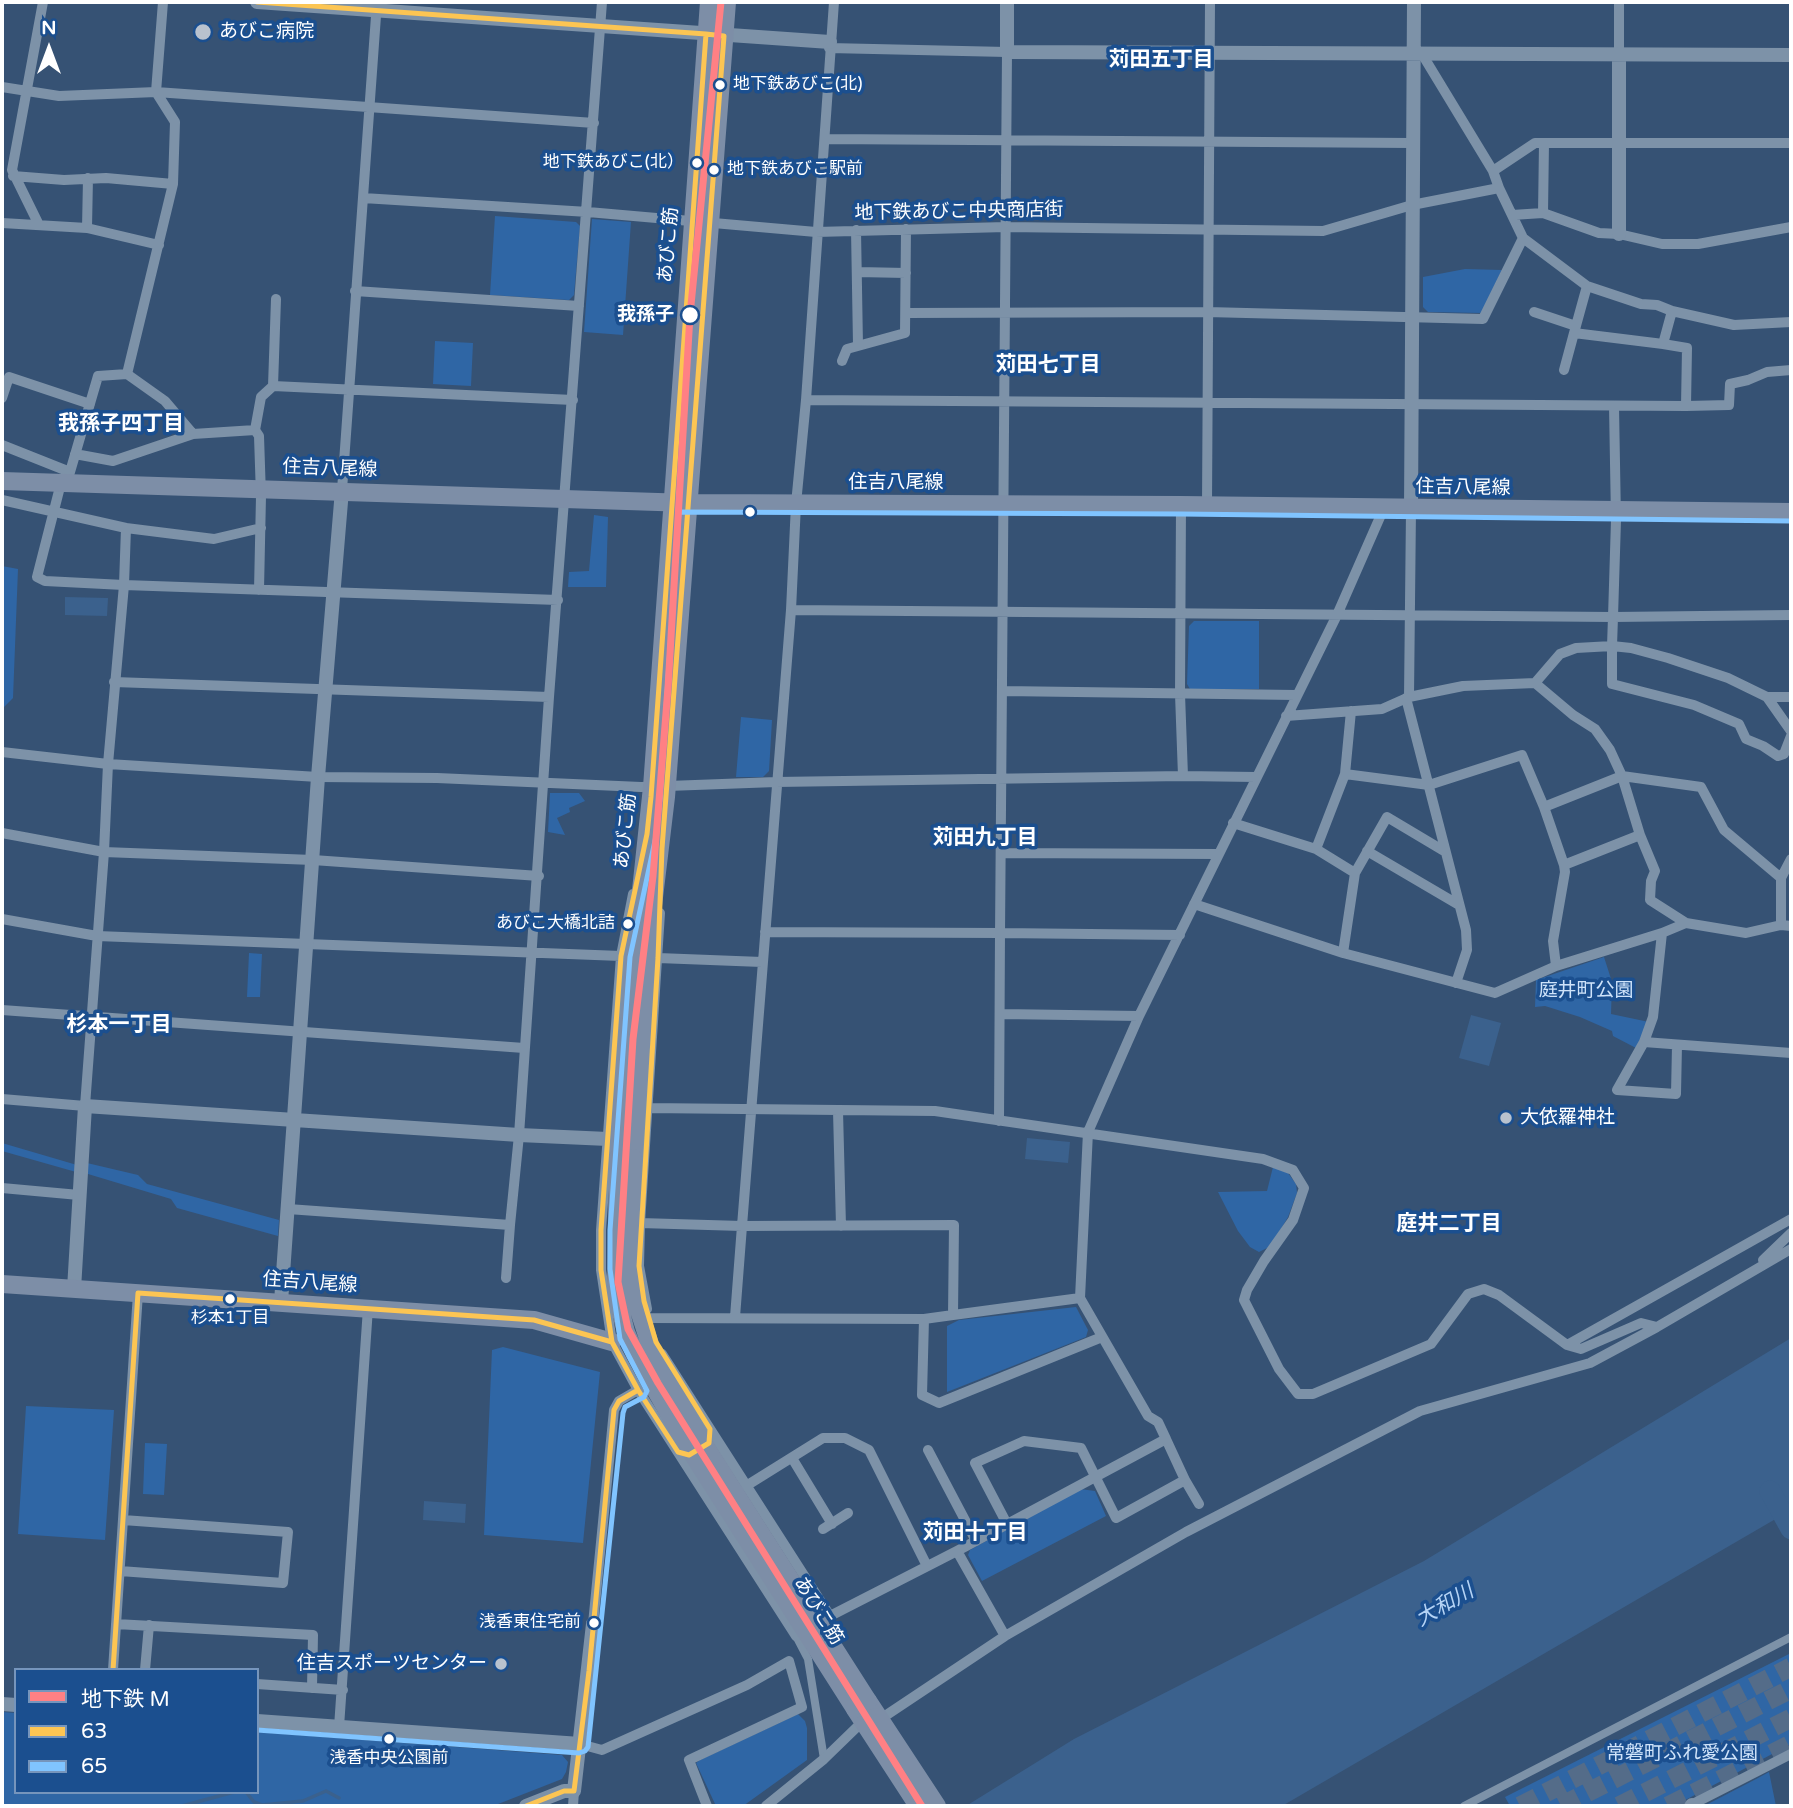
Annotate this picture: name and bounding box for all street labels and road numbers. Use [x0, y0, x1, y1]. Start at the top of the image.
street label: 地下鉄あびこ中央商店街 [854, 199, 1064, 225]
street label: あびこ筋 [654, 206, 684, 284]
street label: 住吉八尾線 [282, 456, 378, 482]
street label: 住吉八尾線 [849, 472, 943, 494]
street label: 住吉八尾線 [1415, 476, 1511, 500]
street label: あびこ筋 [611, 792, 641, 870]
street label: 住吉八尾線 [262, 1268, 358, 1298]
street label: あびこ筋 [788, 1573, 848, 1649]

